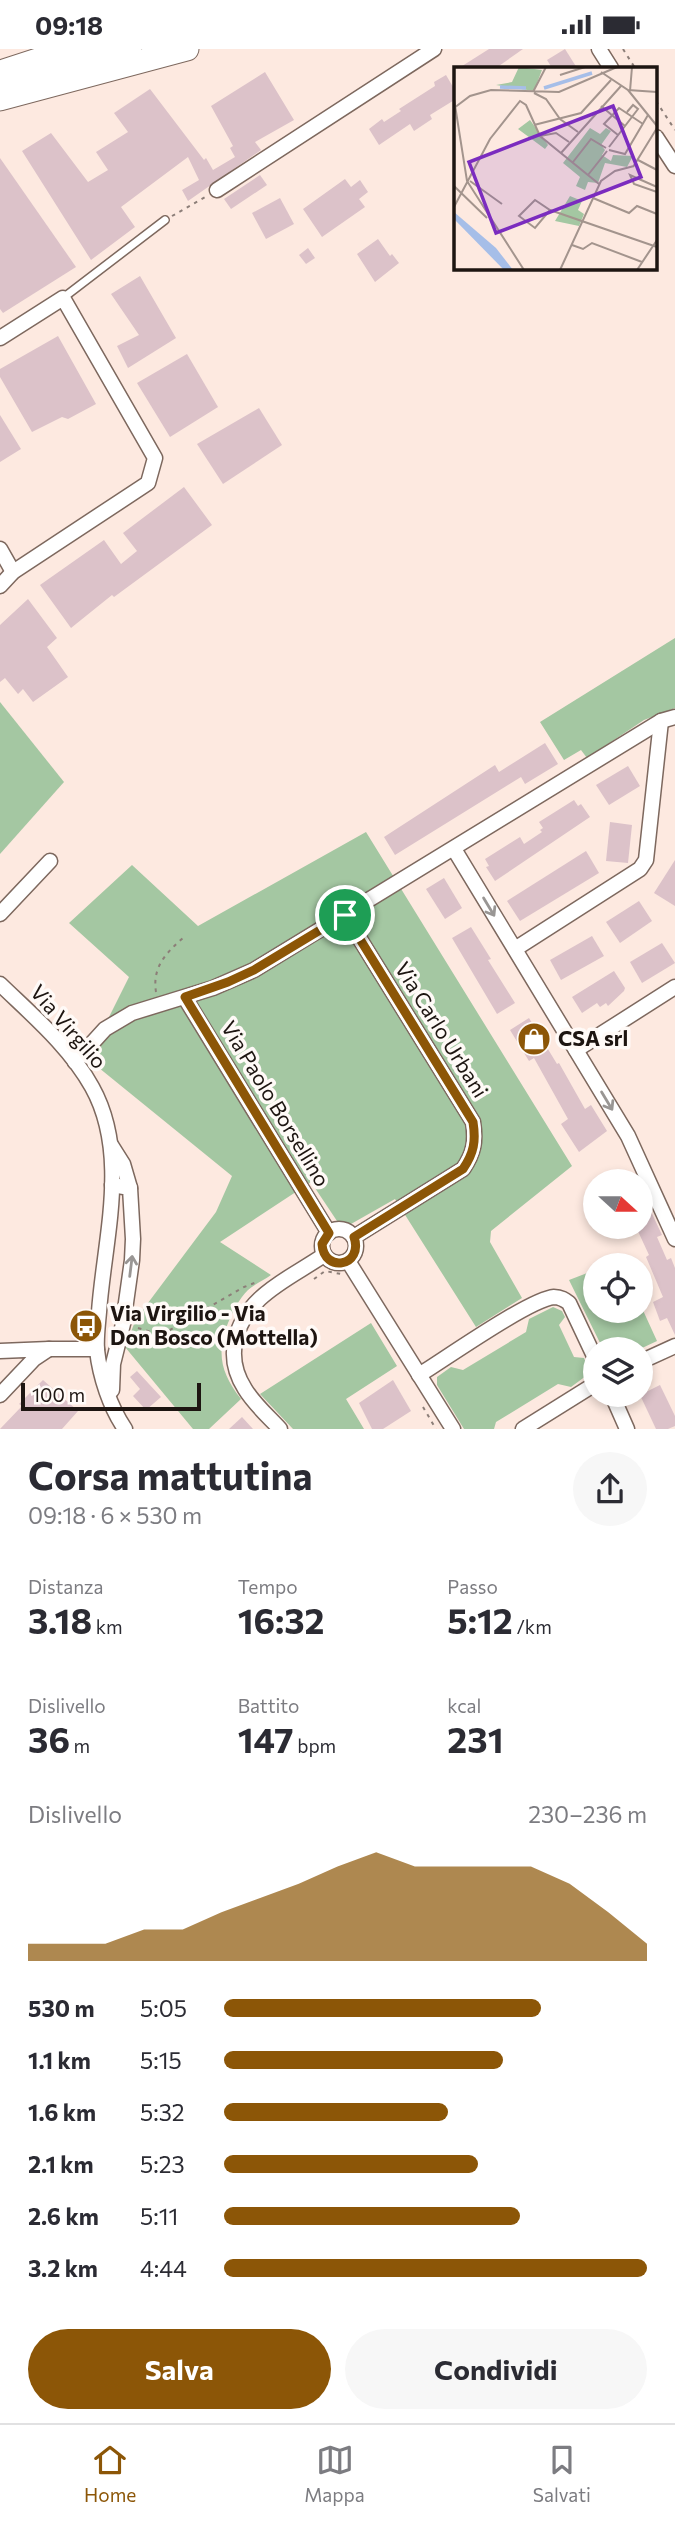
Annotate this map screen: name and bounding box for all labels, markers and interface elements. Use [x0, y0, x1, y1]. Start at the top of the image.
text: 09:18 [35, 9, 103, 40]
inset map [454, 67, 658, 269]
pin [315, 885, 375, 945]
icon: arrive [326, 896, 364, 934]
one-way arrow [483, 896, 497, 916]
street label: Via Carlo Urbani [391, 957, 494, 1102]
street label: Via Virgilio [26, 979, 112, 1073]
street label: Via Paolo Borsellino [217, 1016, 336, 1191]
shop icon: CSA srl [515, 1020, 553, 1058]
place label: CSA srl [558, 1025, 628, 1050]
one-way arrow [601, 1091, 615, 1111]
north arrow [583, 1169, 653, 1239]
map controls [583, 1169, 653, 1407]
button: locate [583, 1253, 653, 1323]
one-way arrow [125, 1255, 138, 1278]
place label: Via Virgilio - Via Don Bosco (Mottella) [110, 1300, 318, 1349]
bus stop icon: Via Virgilio - Via Don Bosco (Mottella) [67, 1307, 105, 1345]
button: layers [583, 1337, 653, 1407]
scale bar [21, 1380, 201, 1412]
text: 100 m [32, 1383, 85, 1406]
text: Corsa mattutina [28, 1451, 312, 1498]
button: share [573, 1452, 647, 1526]
text: 09:18 · 6 × 530 m [28, 1501, 202, 1529]
text: Distanza [28, 1575, 103, 1598]
text: Tempo [238, 1575, 298, 1598]
text: Passo [447, 1575, 498, 1598]
text: 3.18 [28, 1598, 92, 1641]
text: 16:32 [238, 1598, 324, 1641]
text: 5:12 [447, 1598, 513, 1641]
text: km [92, 1615, 123, 1638]
text: /km [513, 1615, 552, 1638]
text: Dislivello [28, 1694, 106, 1717]
text: Battito [238, 1694, 299, 1717]
text: kcal [447, 1694, 481, 1717]
text: 36 [28, 1717, 70, 1760]
text: 147 [238, 1717, 294, 1760]
text: 231 [447, 1717, 503, 1760]
text: m [70, 1734, 90, 1757]
text: bpm [294, 1734, 336, 1757]
text: Dislivello [28, 1800, 122, 1828]
text: 230–236 m [528, 1800, 647, 1828]
text: 530 m [28, 1994, 95, 2022]
text: 5:05 [140, 1994, 187, 2022]
text: 1.1 km [28, 2046, 91, 2074]
text: 5:15 [140, 2046, 182, 2074]
text: 1.6 km [28, 2098, 96, 2126]
text: 5:32 [140, 2098, 184, 2126]
text: 2.1 km [28, 2150, 94, 2178]
text: 5:23 [140, 2150, 185, 2178]
text: 2.6 km [28, 2202, 99, 2230]
text: 5:11 [140, 2202, 178, 2230]
text: 3.2 km [28, 2254, 98, 2282]
text: 4:44 [140, 2254, 187, 2282]
button: Salva [28, 2329, 331, 2409]
button: Condividi [345, 2329, 647, 2409]
tab: Home [84, 2441, 136, 2506]
tab: Mappa [304, 2441, 365, 2506]
tab: Salvati [533, 2441, 591, 2506]

